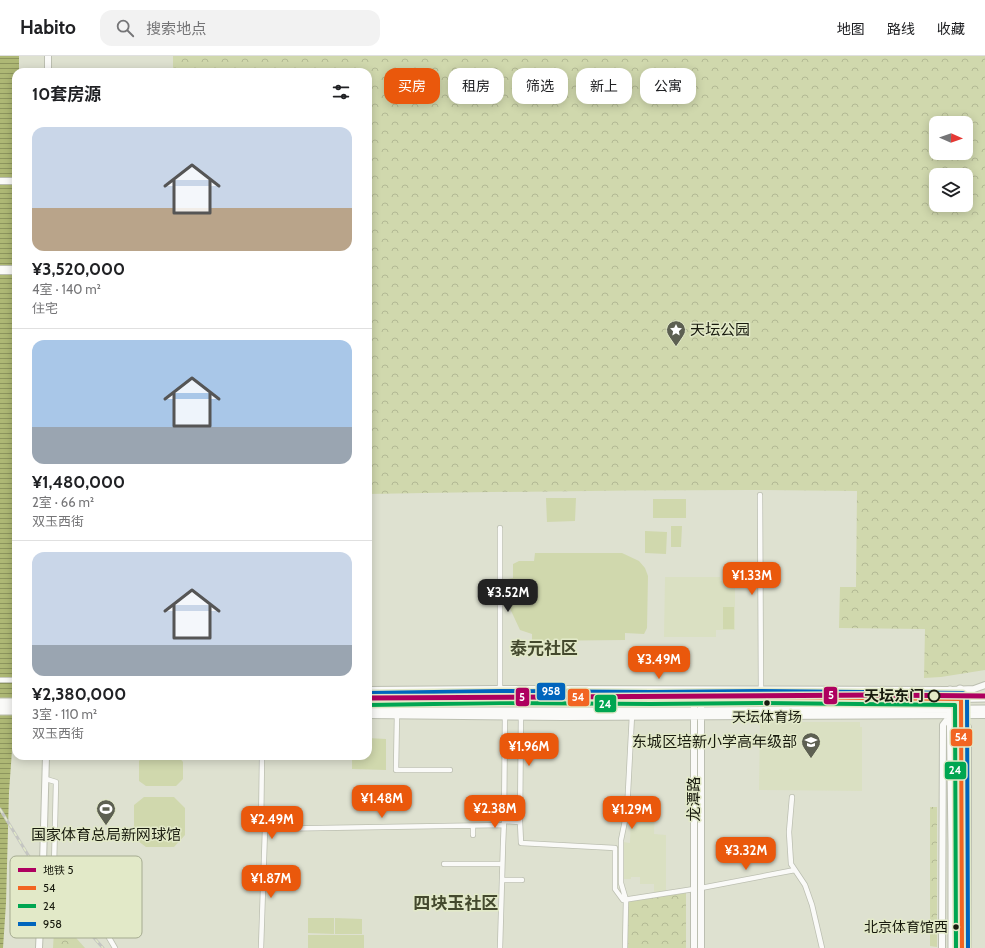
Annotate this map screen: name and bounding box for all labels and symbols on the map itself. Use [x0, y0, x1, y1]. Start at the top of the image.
north arrow [929, 116, 973, 160]
place icon: 天坛公园 [665, 319, 687, 347]
place label: 天坛公园 [690, 321, 750, 339]
pin: ¥1.33M [719, 562, 785, 596]
pin: ¥3.52M [475, 579, 541, 613]
district label: 泰元社区 [510, 638, 578, 658]
pin: ¥3.49M [626, 646, 692, 680]
line badge: 958 [536, 682, 566, 701]
text: 958 [542, 684, 561, 698]
line badge: 5 [823, 686, 838, 705]
line badge: 5 [515, 687, 530, 707]
place label: 天坛东门 [864, 687, 924, 705]
line badge: 54 [567, 688, 590, 707]
text: 5 [828, 688, 834, 702]
marker: 天坛东门 [927, 689, 941, 703]
text: 5 [519, 690, 525, 704]
text: 54 [572, 690, 585, 704]
line badge: 24 [594, 694, 617, 713]
text: 24 [599, 697, 611, 711]
marker: 天坛体育场 [762, 698, 772, 708]
place label: 天坛体育场 [732, 708, 802, 726]
line badge: 54 [950, 728, 973, 747]
text: 54 [955, 730, 968, 744]
school or university icon: 东城区培新小学高年级部 [800, 731, 822, 759]
pin: ¥1.96M [496, 733, 562, 767]
place label: 东城区培新小学高年级部 [632, 733, 797, 751]
line badge: 24 [944, 761, 967, 780]
text: 24 [949, 763, 961, 777]
street label: 龙潭路 [685, 776, 703, 822]
pin: ¥1.48M [349, 785, 415, 819]
pin: ¥2.38M [462, 795, 528, 829]
pin: ¥1.29M [599, 796, 665, 830]
sports icon: 国家体育总局新网球馆 [95, 798, 117, 826]
pin: ¥2.49M [239, 806, 305, 840]
place label: 国家体育总局新网球馆 [31, 826, 181, 844]
pin: ¥3.32M [713, 837, 779, 871]
legend [10, 856, 142, 938]
text: 地铁 5 [43, 863, 73, 877]
pin: ¥1.87M [238, 865, 304, 899]
text: 54 [43, 881, 56, 895]
district label: 四块玉社区 [414, 893, 499, 913]
text: 24 [43, 899, 56, 913]
text: 958 [43, 917, 62, 931]
place label: 北京体育馆西 [864, 918, 948, 936]
marker: 北京体育馆西 [951, 922, 961, 932]

